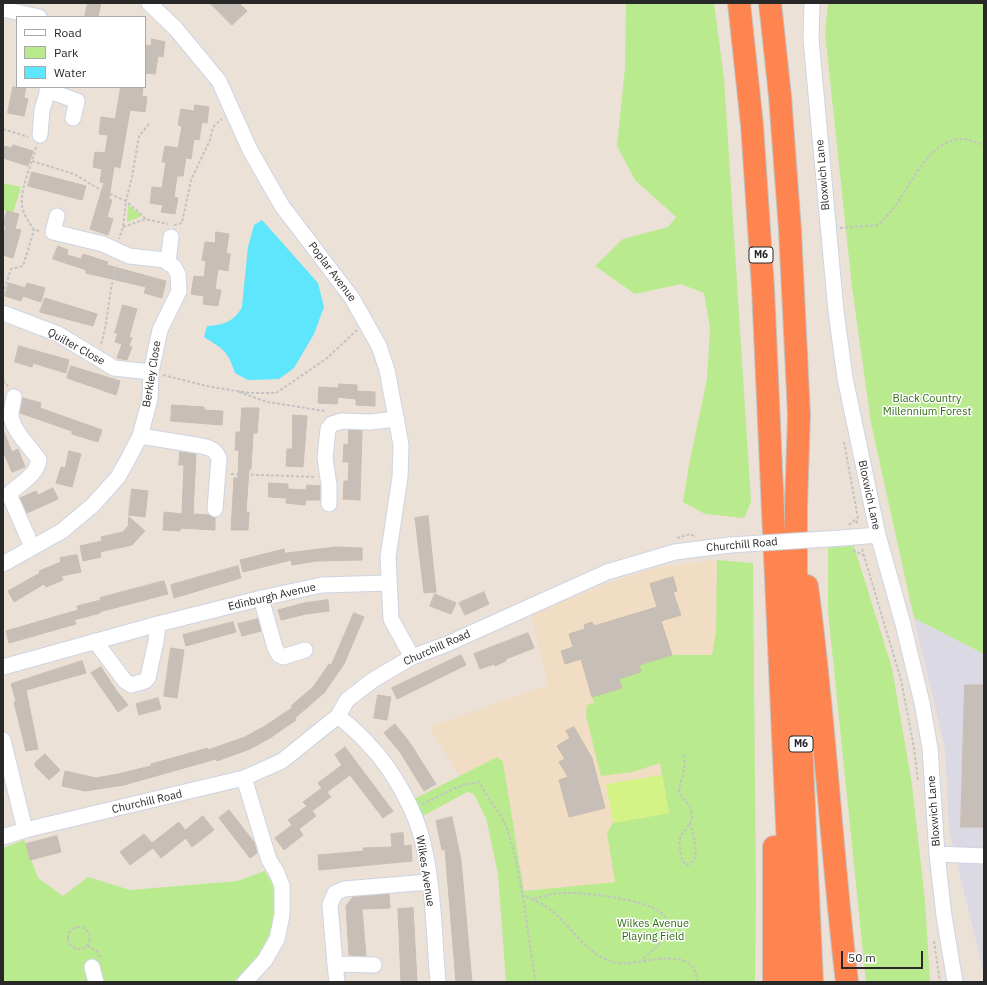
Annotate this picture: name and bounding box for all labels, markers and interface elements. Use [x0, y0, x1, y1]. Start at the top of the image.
legend [16, 16, 146, 88]
text: Road [54, 25, 82, 40]
text: Park [54, 45, 78, 60]
text: Water [54, 65, 86, 80]
street label: Bloxwich Lane [813, 139, 833, 211]
street label: Poplar Avenue [305, 240, 359, 304]
road number: M6 [749, 247, 773, 263]
street label: Quilter Close [45, 326, 107, 368]
street label: Berkley Close [140, 340, 164, 408]
park label: Black Country Millennium Forest [883, 392, 971, 418]
street label: Bloxwich Lane [855, 459, 883, 531]
street label: Churchill Road [706, 535, 778, 555]
street label: Edinburgh Avenue [227, 581, 317, 613]
street label: Churchill Road [402, 627, 472, 669]
road number: M6 [789, 736, 813, 752]
street label: Bloxwich Lane [925, 775, 943, 847]
street label: Churchill Road [111, 788, 183, 816]
street label: Wilkes Avenue [413, 834, 437, 908]
park label: Wilkes Avenue Playing Field [617, 917, 689, 943]
scale bar [843, 943, 925, 969]
text: 50 m [848, 950, 876, 965]

